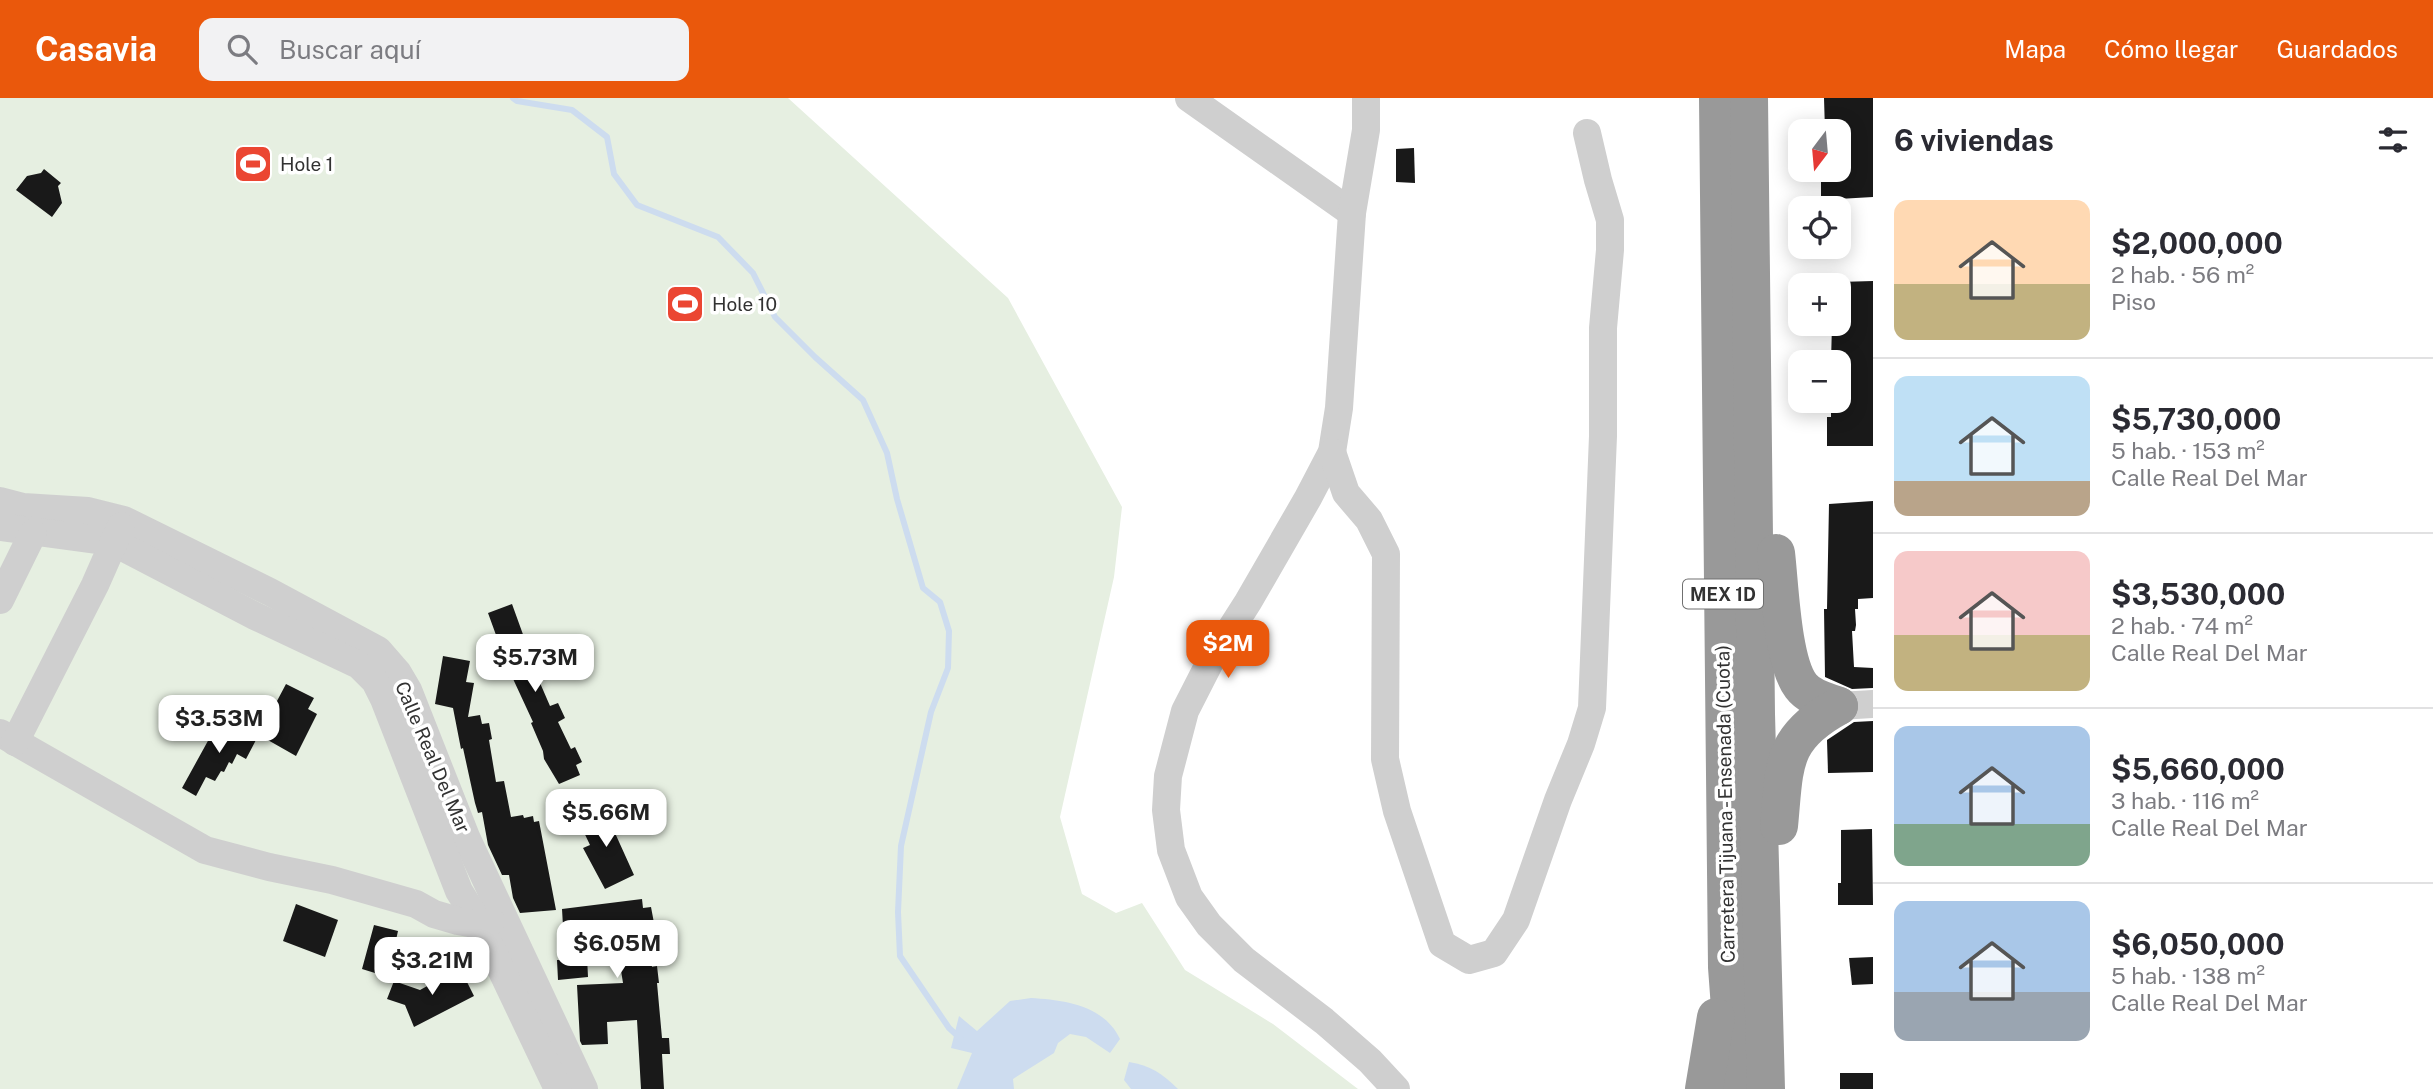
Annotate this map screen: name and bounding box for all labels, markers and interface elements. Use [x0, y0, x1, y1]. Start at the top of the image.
search box [199, 18, 689, 81]
text: Casavia [35, 30, 157, 68]
icon: search [223, 30, 261, 68]
text: Buscar aquí [279, 34, 421, 65]
text: Mapa [2004, 35, 2066, 63]
text: Cómo llegar [2104, 35, 2238, 63]
text: Guardados [2276, 35, 2398, 63]
north arrow [1788, 119, 1852, 182]
map controls [1788, 119, 1851, 413]
icon: filters [2374, 121, 2412, 159]
text: 6 viviendas [1894, 122, 2054, 158]
sports icon: Hole 1 [232, 143, 274, 185]
place label: Hole 1 [280, 153, 333, 175]
button: locate [1788, 196, 1851, 259]
text: $2,000,000 [2111, 225, 2283, 261]
icon: home [1950, 228, 2034, 312]
text: 2 hab. · 56 m² [2111, 261, 2254, 288]
button: + [1788, 273, 1851, 336]
sports icon: Hole 10 [664, 283, 706, 325]
text: Piso [2111, 288, 2156, 315]
place label: Hole 10 [712, 293, 777, 315]
button: − [1788, 350, 1851, 413]
text: $5,730,000 [2111, 401, 2281, 437]
icon: home [1950, 404, 2034, 488]
text: 5 hab. · 153 m² [2111, 437, 2265, 464]
text: Calle Real Del Mar [2111, 464, 2308, 491]
text: $3,530,000 [2111, 576, 2285, 612]
icon: home [1950, 579, 2034, 663]
road number: MEX 1D [1683, 580, 1763, 608]
text: 2 hab. · 74 m² [2111, 612, 2253, 639]
pin: $2M [1194, 620, 1262, 680]
text: $2M [1202, 629, 1254, 656]
pin: $5.73M [478, 634, 592, 694]
text: Calle Real Del Mar [2111, 639, 2308, 666]
text: $5.73M [492, 643, 578, 670]
street label: Carretera Tijuana - Ensenada (Cuota) [1711, 645, 1739, 963]
street label: Calle Real Del Mar [391, 678, 475, 836]
pin: $3.53M [162, 696, 276, 755]
text: $3.53M [174, 704, 264, 731]
text: $5,660,000 [2111, 751, 2285, 787]
icon: home [1950, 754, 2034, 838]
text: 3 hab. · 116 m² [2111, 787, 2259, 814]
pin: $5.66M [549, 790, 663, 849]
text: $5.66M [562, 798, 650, 825]
text: Calle Real Del Mar [2111, 814, 2308, 841]
pin: $6.05M [560, 920, 674, 980]
text: $6,050,000 [2111, 926, 2285, 962]
text: $6.05M [573, 929, 661, 956]
icon: home [1950, 929, 2034, 1013]
pin: $3.21M [375, 937, 489, 997]
text: $3.21M [390, 946, 474, 973]
text: 5 hab. · 138 m² [2111, 962, 2265, 989]
text: Calle Real Del Mar [2111, 989, 2308, 1016]

